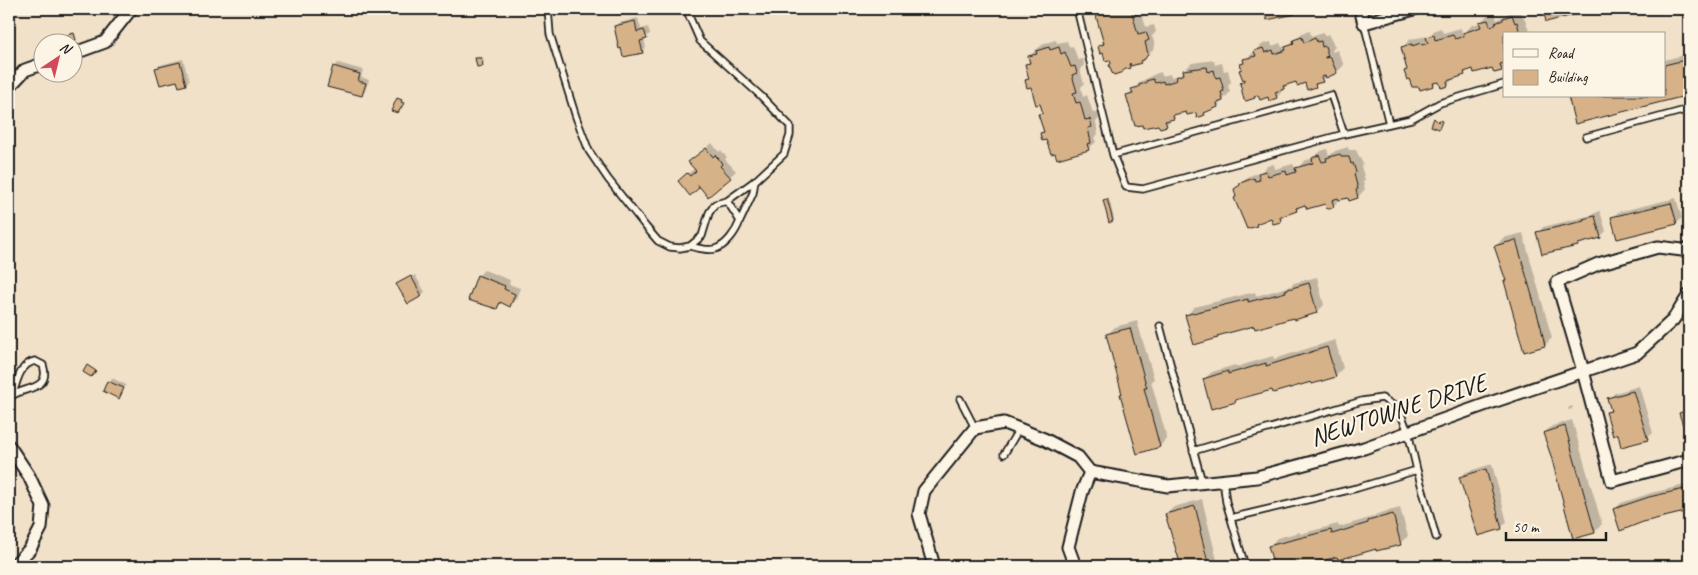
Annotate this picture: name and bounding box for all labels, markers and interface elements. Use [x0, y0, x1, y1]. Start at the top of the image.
north arrow [32, 32, 82, 82]
legend [1503, 32, 1666, 98]
text: N [57, 38, 76, 59]
text: Road [1548, 44, 1575, 63]
text: Building [1548, 68, 1588, 87]
street label: NEWTOWNE DRIVE [1306, 365, 1494, 454]
scale bar [1506, 510, 1606, 542]
text: 50 m [1513, 518, 1540, 537]

